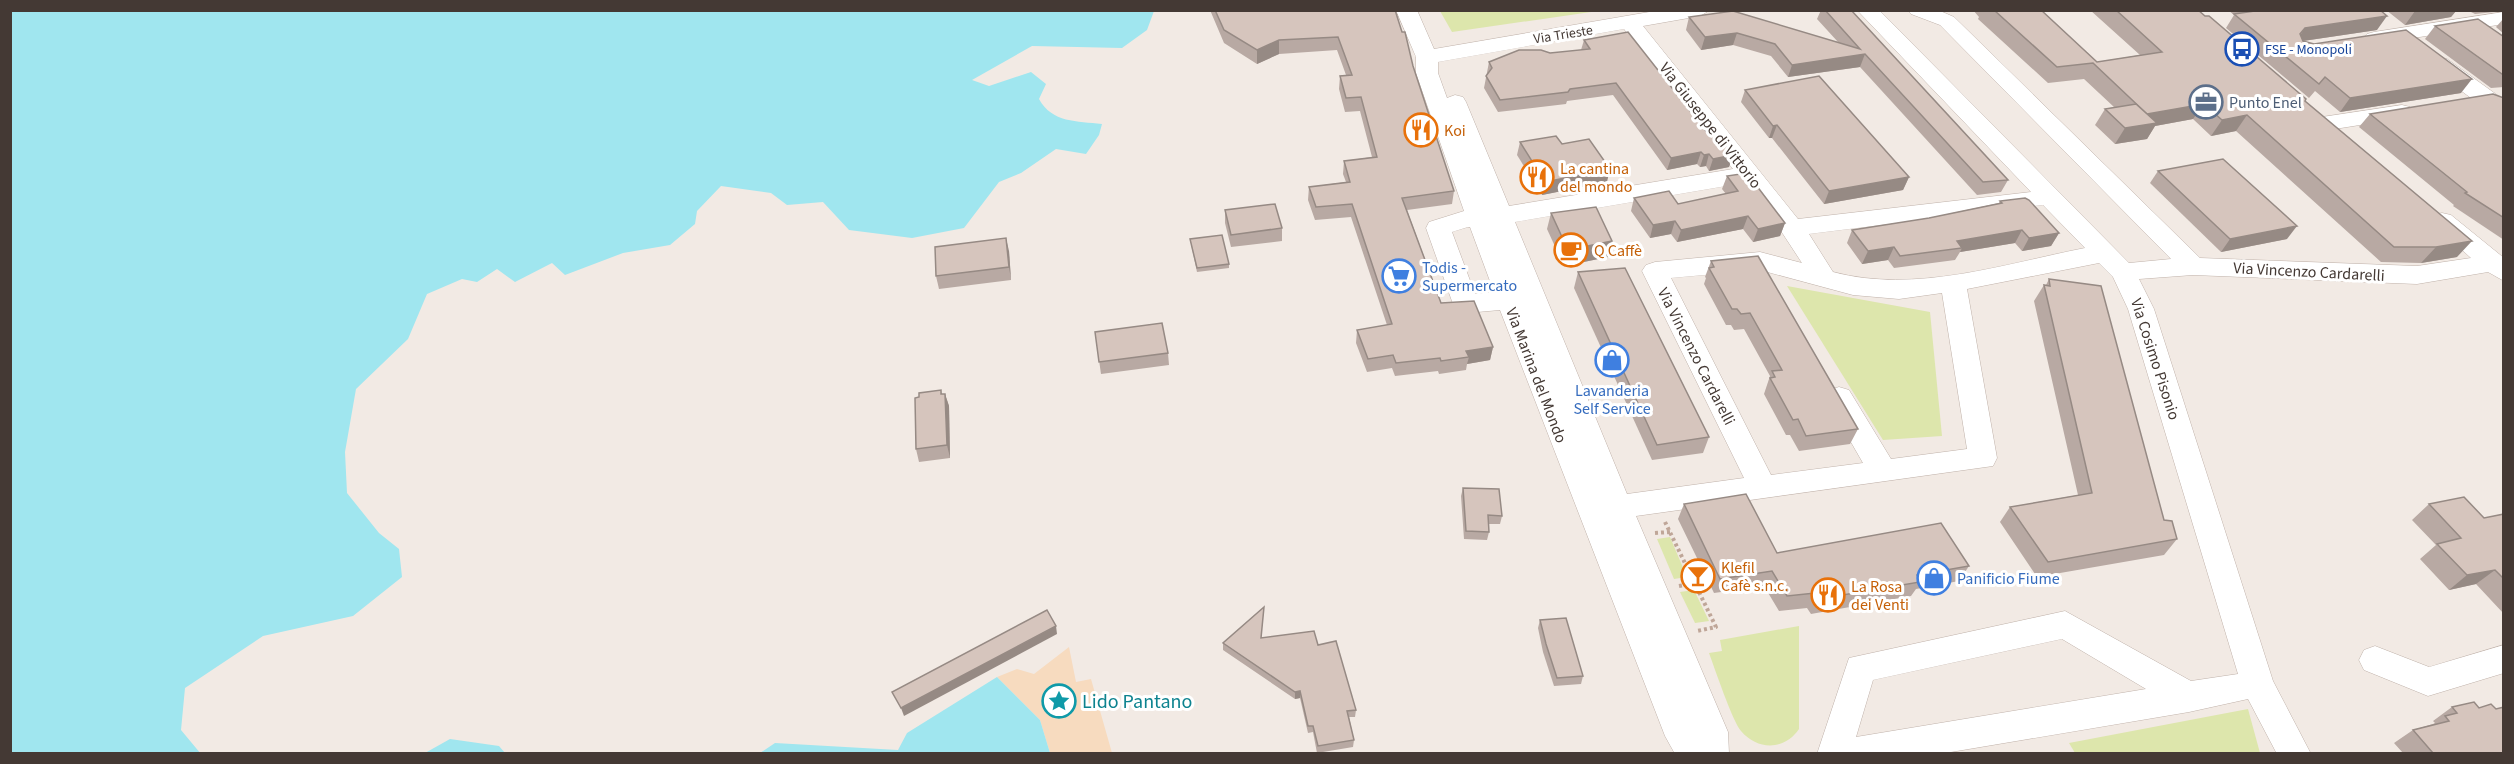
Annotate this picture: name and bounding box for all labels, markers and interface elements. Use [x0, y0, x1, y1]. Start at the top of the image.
street label: Via Trieste [1532, 20, 1594, 50]
bus stop icon: FSE - Monopoli [2224, 31, 2260, 67]
place label: FSE - Monopoli [2265, 40, 2352, 60]
street label: Via Giuseppe di Vittorio [1654, 58, 1767, 193]
office icon: Punto Enel [2188, 84, 2224, 120]
place label: Punto Enel [2229, 92, 2302, 114]
restaurant icon: Koi [1403, 112, 1439, 148]
place label: Koi [1444, 120, 1466, 142]
place label: La cantina del mondo [1560, 158, 1632, 198]
restaurant icon: La cantina del mondo [1519, 159, 1555, 195]
cafe icon: Q Caffè [1553, 232, 1589, 268]
place label: Q Caffè [1594, 240, 1642, 262]
place label: Todis - Supermercato [1422, 257, 1517, 297]
street label: Via Vincenzo Cardarelli [2233, 257, 2385, 287]
supermarket icon: Todis - Supermercato [1381, 258, 1417, 294]
street label: Via Vincenzo Cardarelli [1652, 284, 1740, 429]
street label: Via Cosimo Pisonio [2125, 296, 2185, 423]
street label: Via Marina del Mondo [1500, 304, 1572, 446]
shop icon: Lavanderia Self Service [1594, 342, 1630, 378]
place label: Lavanderia Self Service [1573, 380, 1651, 420]
place label: Klefil Cafè s.n.c. [1721, 557, 1788, 597]
bar icon: Klefil Cafè s.n.c. [1680, 558, 1716, 594]
shop icon: Panificio Fiume [1916, 560, 1952, 596]
place label: Panificio Fiume [1957, 568, 2060, 590]
place label: La Rosa dei Venti [1851, 576, 1909, 616]
restaurant icon: La Rosa dei Venti [1810, 577, 1846, 613]
place icon: Lido Pantano [1041, 683, 1077, 719]
place label: Lido Pantano [1082, 688, 1192, 716]

